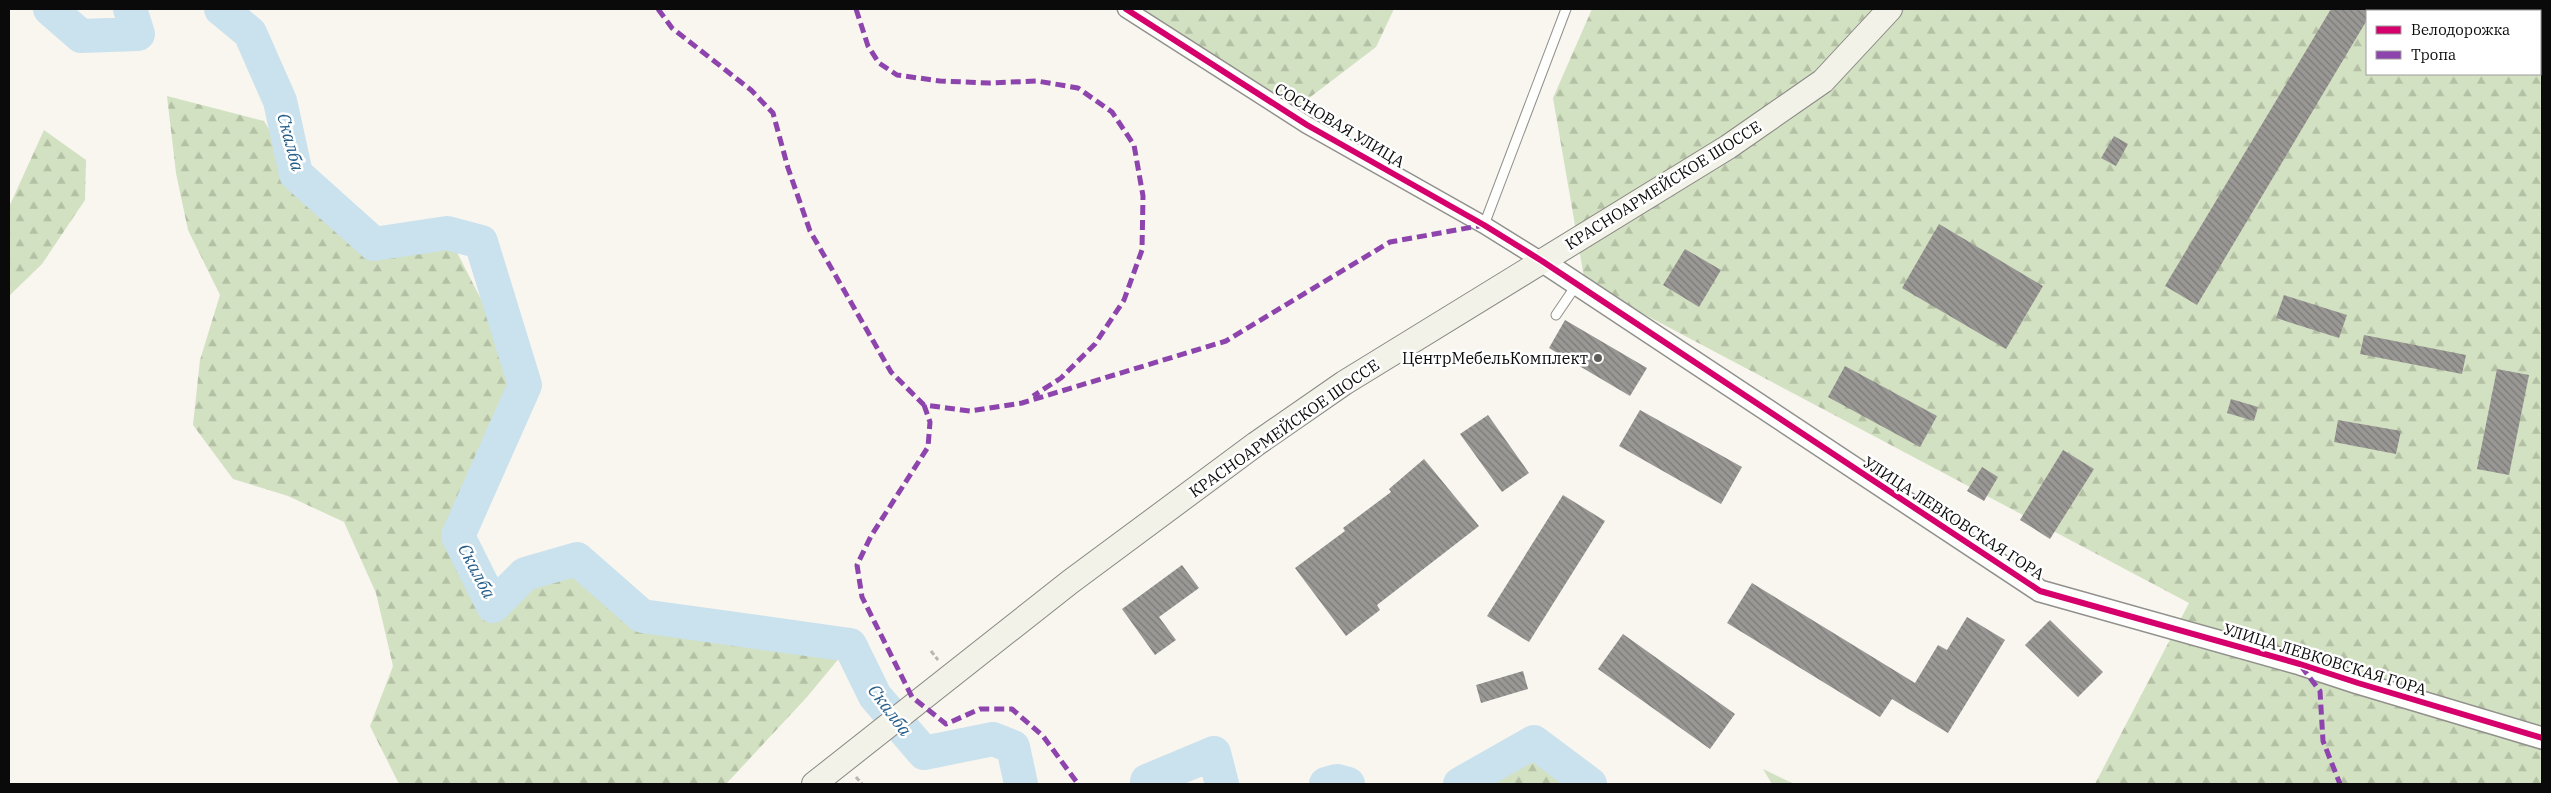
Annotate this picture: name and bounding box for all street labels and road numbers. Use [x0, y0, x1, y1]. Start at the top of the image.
street label: СОСНОВАЯ УЛИЦА [1271, 78, 1409, 172]
street label: КРАСНОАРМЕЙСКОЕ ШОССЕ [1561, 116, 1765, 254]
street label: КРАСНОАРМЕЙСКОЕ ШОССЕ [1185, 355, 1383, 501]
street label: УЛИЦА ЛЕВКОВСКАЯ ГОРА [1860, 452, 2048, 584]
street label: УЛИЦА ЛЕВКОВСКАЯ ГОРА [2221, 618, 2429, 700]

